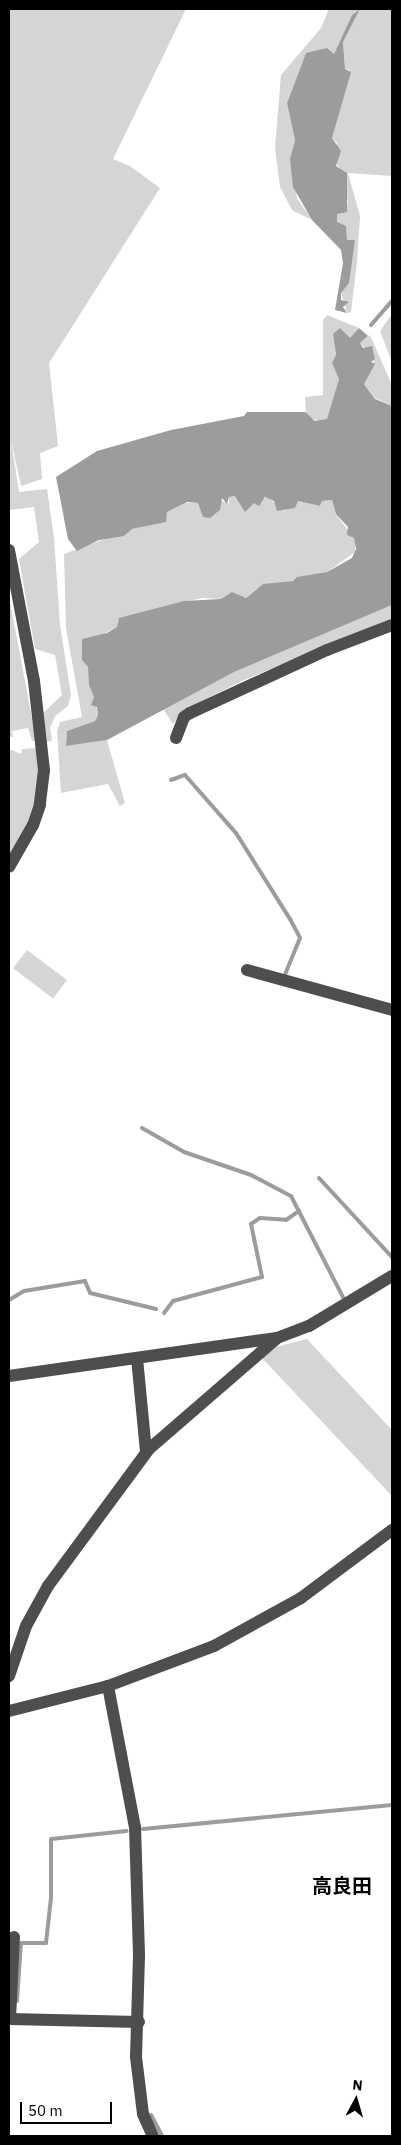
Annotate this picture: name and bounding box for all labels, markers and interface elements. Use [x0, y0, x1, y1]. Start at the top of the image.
district label: 高良田 [312, 1873, 372, 1897]
north arrow [331, 2075, 381, 2125]
text: N [352, 2076, 364, 2095]
scale bar [22, 2092, 115, 2124]
text: 50 m [28, 2101, 63, 2120]

